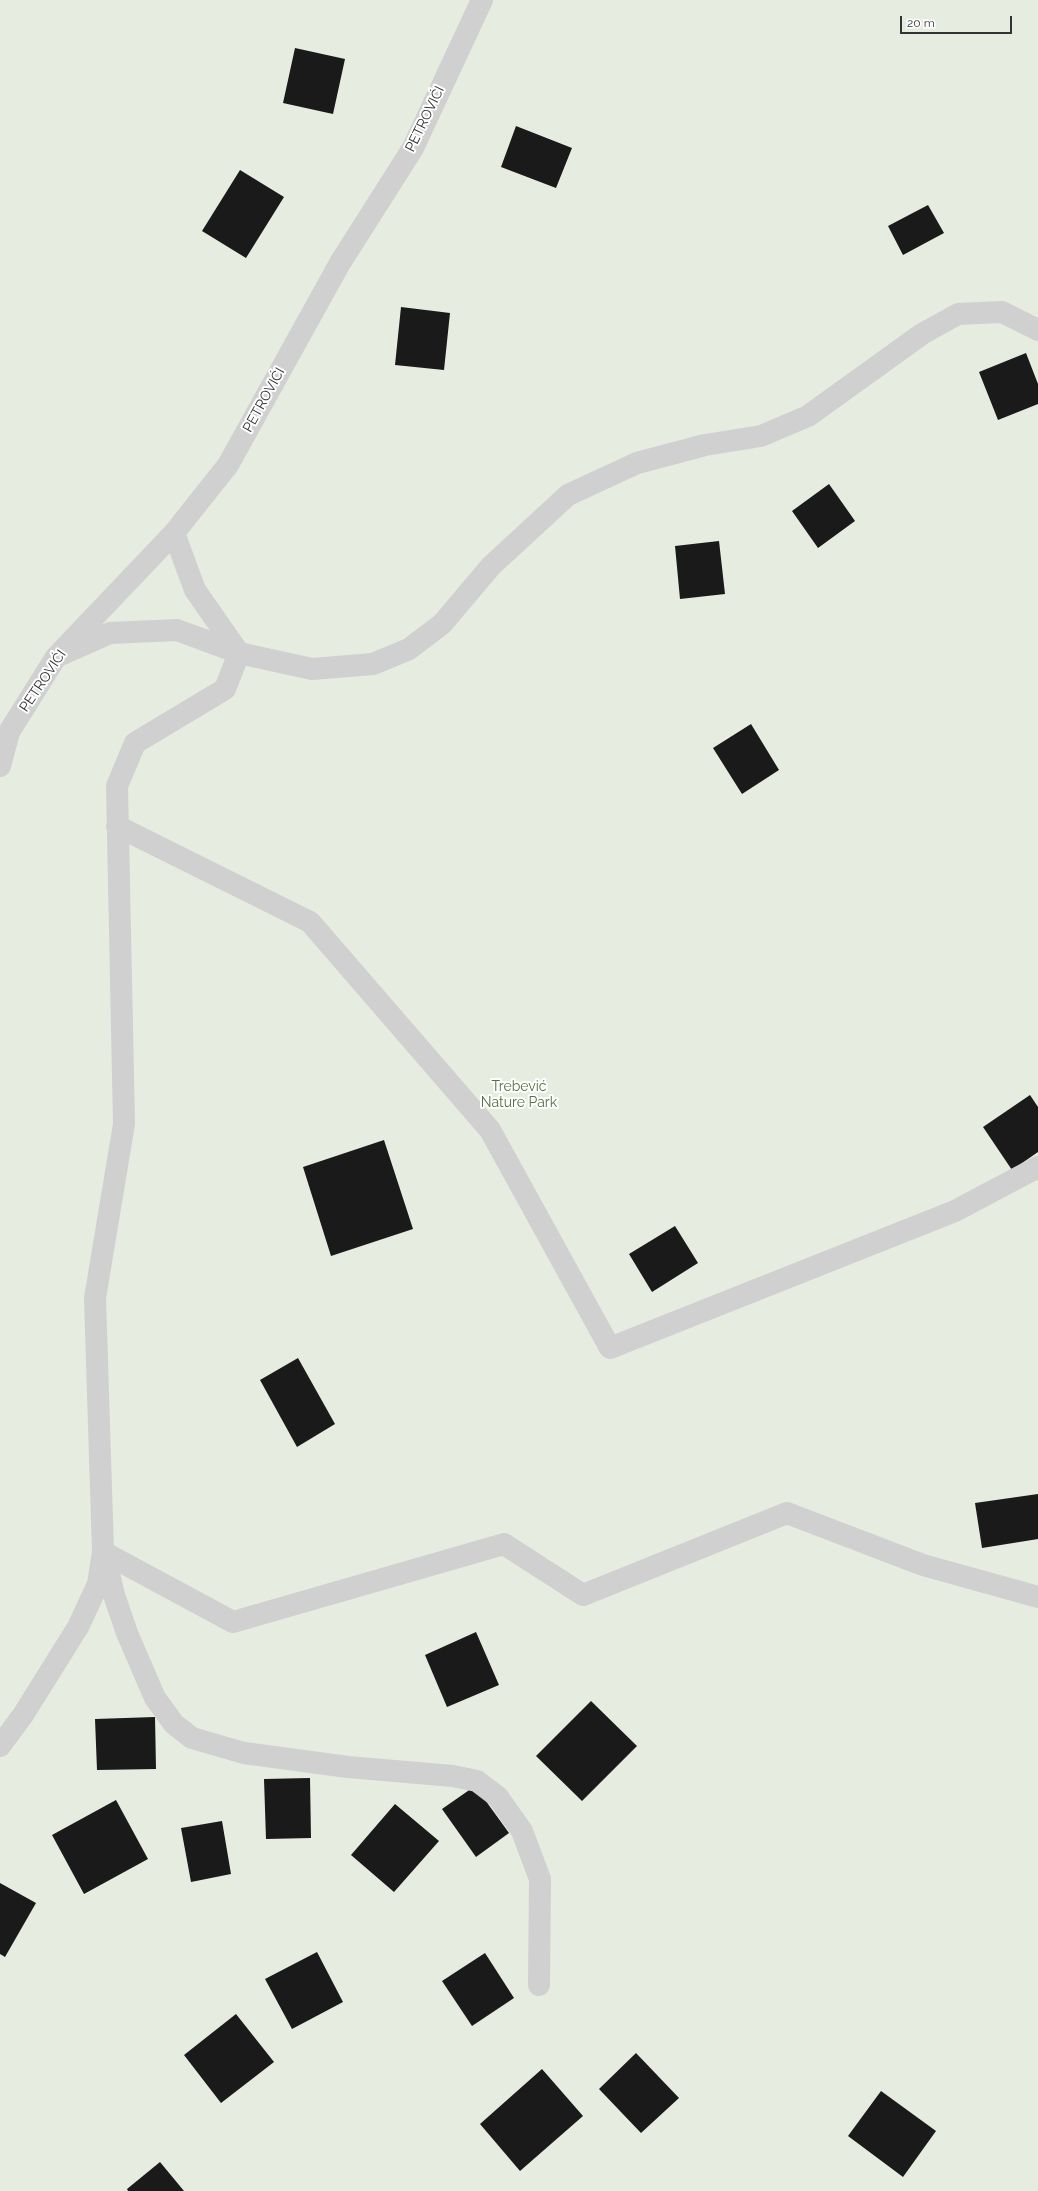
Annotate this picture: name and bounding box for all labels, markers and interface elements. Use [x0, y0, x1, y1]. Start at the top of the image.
scale bar [902, 8, 1014, 34]
text: 20 m [907, 16, 935, 30]
street label: PETROVIĆI [402, 83, 448, 155]
street label: PETROVIĆI [239, 365, 289, 435]
street label: PETROVIĆI [16, 647, 70, 715]
park label: Trebević Nature Park [481, 1079, 557, 1112]

